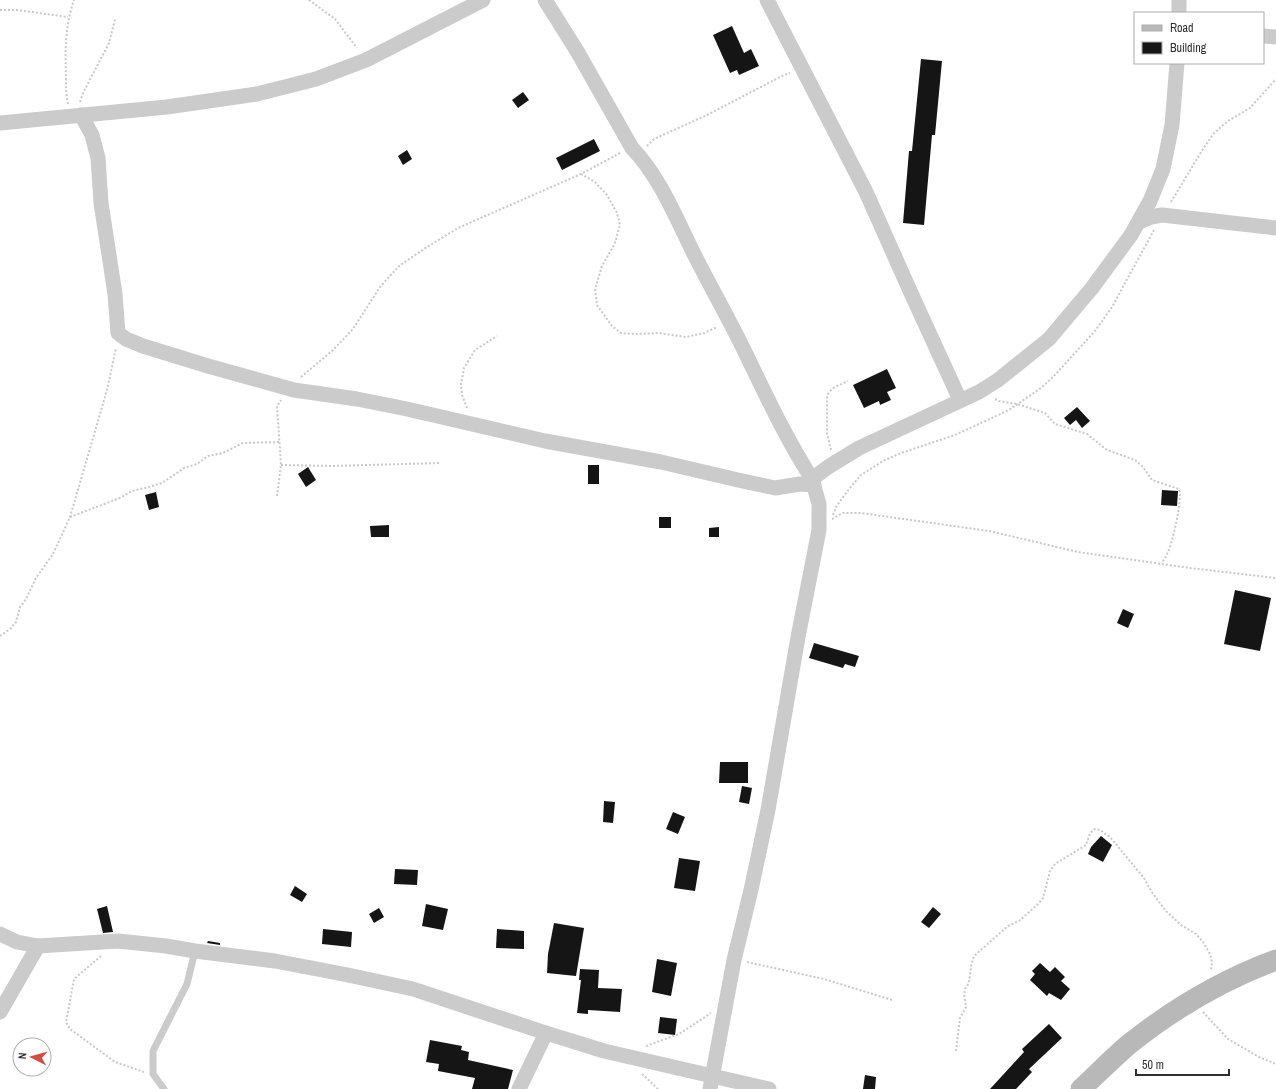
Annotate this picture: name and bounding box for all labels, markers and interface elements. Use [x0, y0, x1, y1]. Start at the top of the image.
legend [1134, 12, 1264, 64]
text: Road [1170, 20, 1194, 36]
text: Building [1170, 40, 1207, 56]
north arrow [12, 1037, 52, 1077]
scale bar [1136, 1051, 1229, 1077]
text: N [15, 1052, 29, 1060]
text: 50 m [1142, 1057, 1164, 1073]

